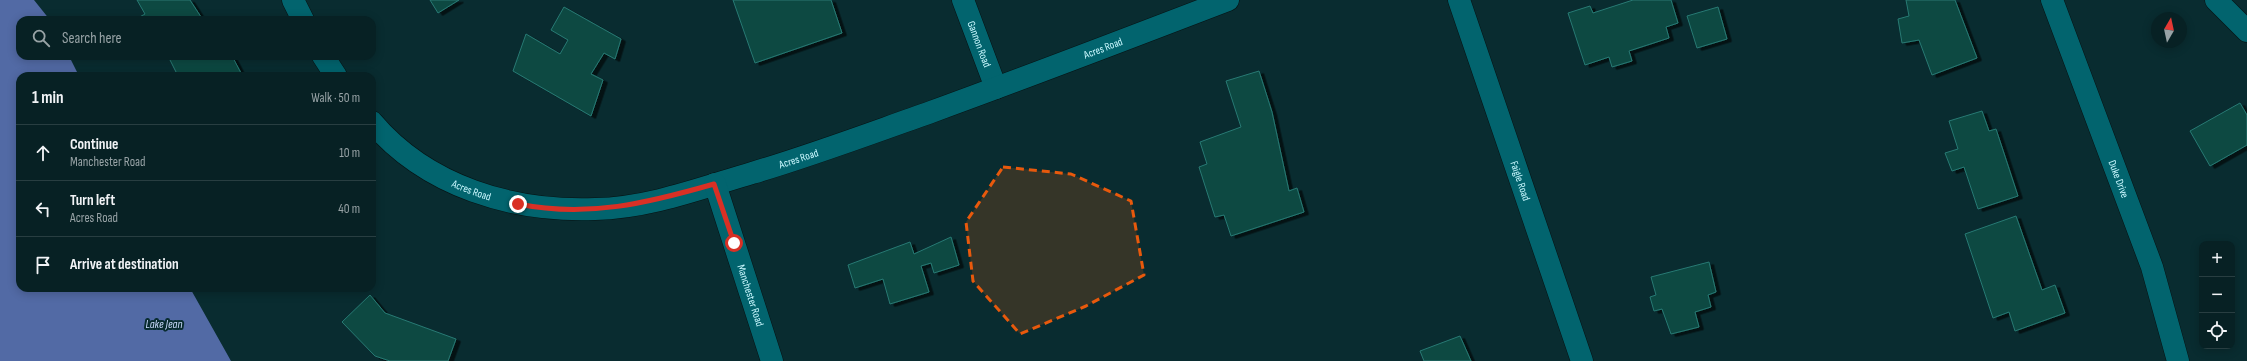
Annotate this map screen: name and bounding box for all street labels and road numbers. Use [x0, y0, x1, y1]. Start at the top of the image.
street label: Gannon Road [965, 19, 994, 69]
street label: Acres Road [1081, 34, 1125, 61]
street label: Acres Road [776, 146, 820, 171]
street label: Duke Drive [2106, 158, 2132, 200]
street label: Faigle Road [1508, 159, 1534, 203]
street label: Acres Road [449, 176, 493, 203]
street label: Manchester Road [735, 263, 767, 328]

